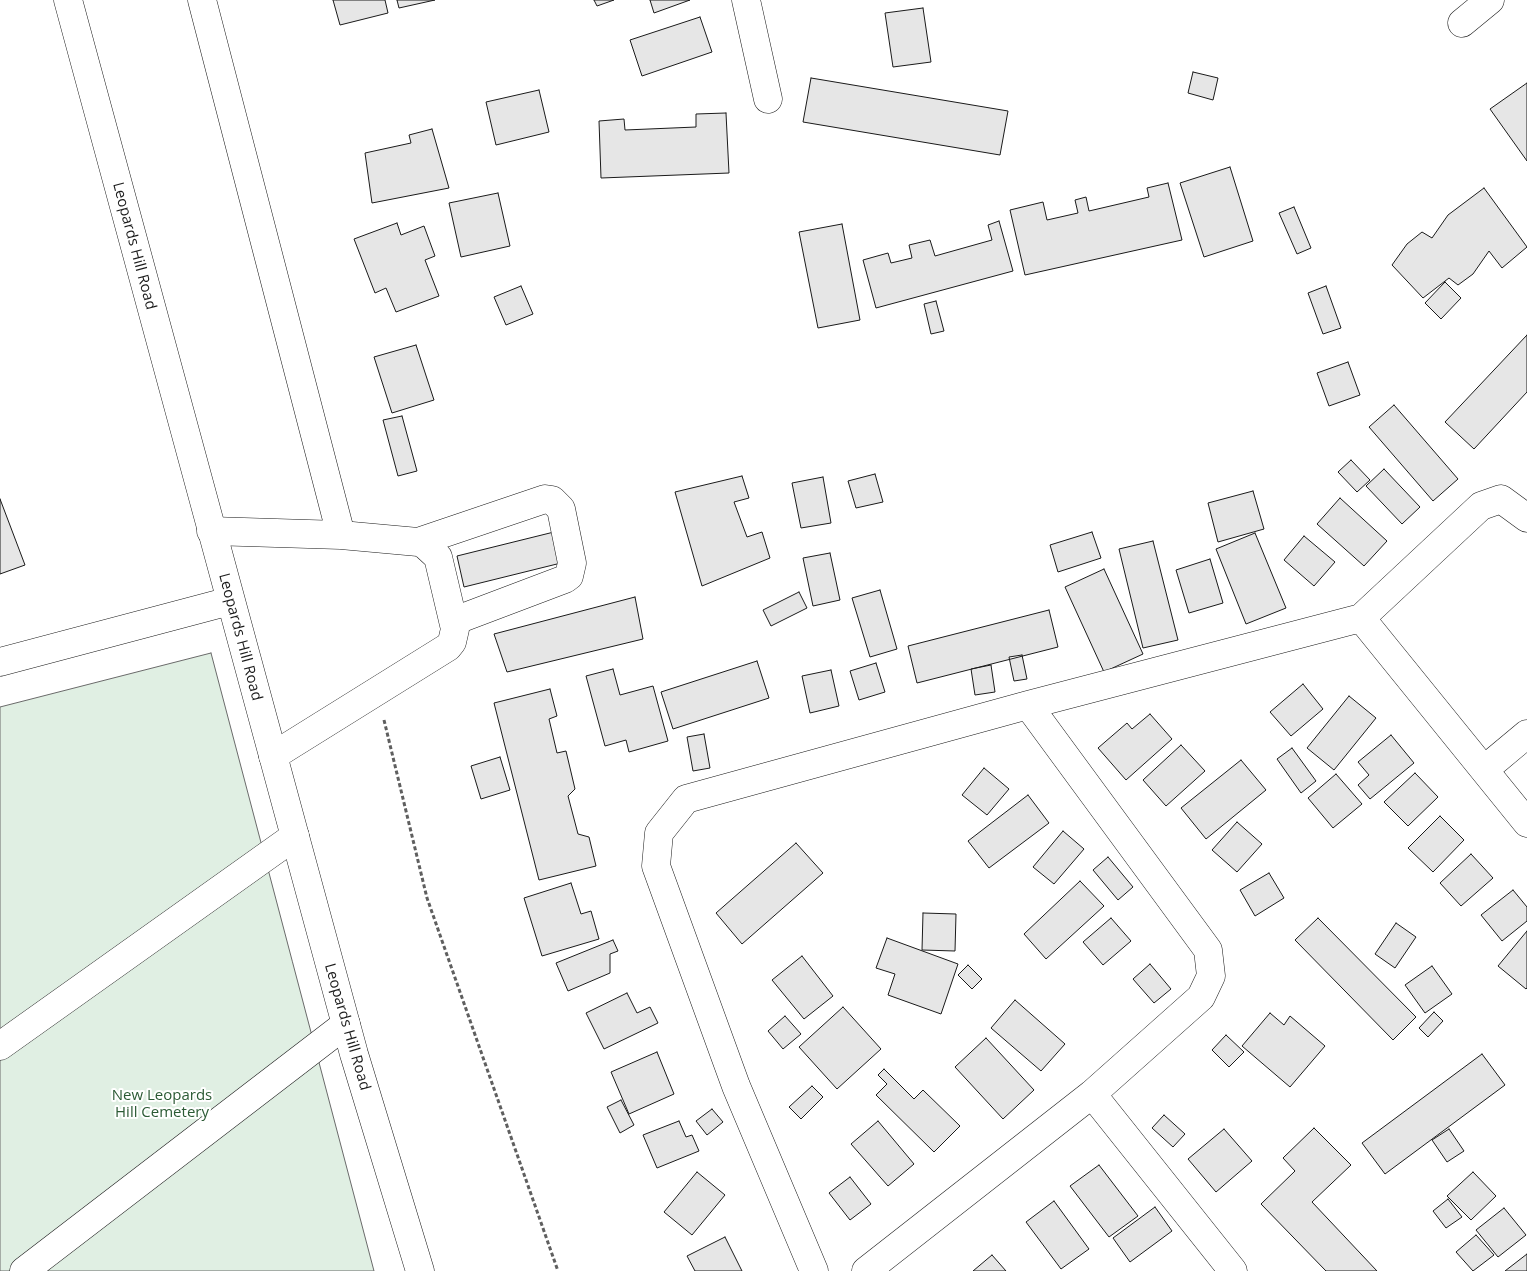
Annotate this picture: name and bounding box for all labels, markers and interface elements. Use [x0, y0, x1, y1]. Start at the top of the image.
street label: Leopards Hill Road [108, 180, 160, 312]
street label: Leopards Hill Road [214, 571, 266, 703]
street label: Leopards Hill Road [320, 961, 374, 1093]
park label: New Leopards Hill Cemetery [112, 1087, 212, 1122]

